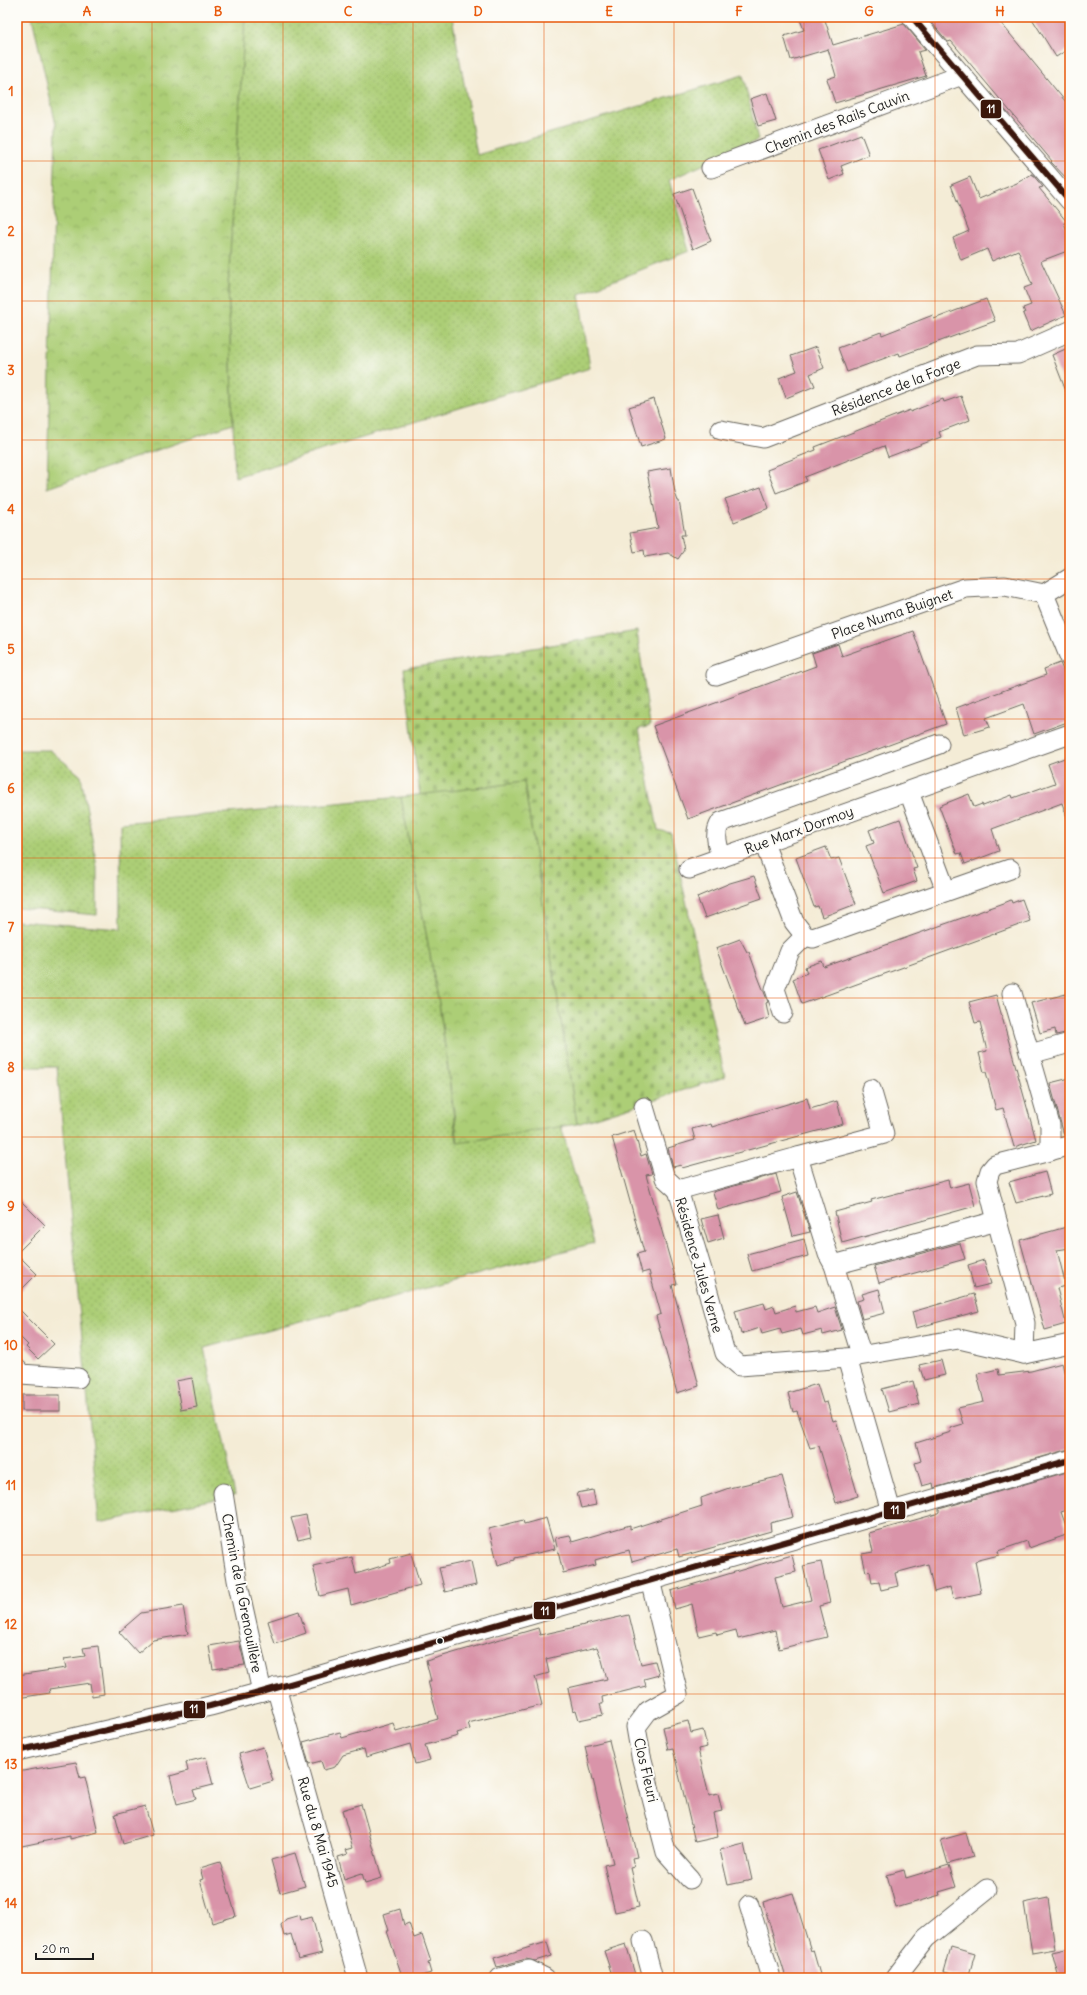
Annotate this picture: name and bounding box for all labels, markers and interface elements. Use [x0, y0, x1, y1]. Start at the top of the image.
text: A [83, 3, 92, 20]
text: B [214, 3, 223, 20]
text: C [344, 3, 353, 20]
text: D [473, 3, 483, 20]
text: E [605, 3, 613, 20]
text: F [735, 3, 743, 20]
text: G [864, 3, 874, 20]
text: H [995, 3, 1005, 20]
text: 1 [8, 83, 14, 100]
street label: Chemin des Rails Cauvin [762, 86, 912, 158]
line badge: 11 [980, 99, 1002, 119]
text: 11 [987, 102, 995, 116]
text: 2 [7, 223, 15, 240]
street label: Résidence de la Forge [829, 354, 963, 420]
text: 3 [7, 362, 15, 379]
text: 4 [7, 501, 15, 518]
street label: Place Numa Buignet [829, 585, 955, 643]
text: 5 [7, 641, 15, 658]
text: 6 [7, 780, 15, 797]
street label: Rue Marx Dormoy [742, 802, 856, 858]
text: 7 [8, 919, 15, 936]
text: 8 [7, 1059, 15, 1076]
street label: Résidence Jules Verne [671, 1195, 727, 1335]
text: 9 [7, 1198, 15, 1215]
text: 10 [4, 1337, 18, 1354]
text: 11 [6, 1477, 16, 1494]
line badge: 11 [883, 1501, 906, 1520]
text: 11 [891, 1503, 899, 1517]
street label: Chemin de la Grenouillère [218, 1512, 266, 1674]
line badge: 11 [533, 1601, 556, 1620]
text: 11 [541, 1604, 549, 1618]
text: 12 [5, 1616, 17, 1633]
unlabelled marker [435, 1636, 445, 1646]
line badge: 11 [183, 1700, 206, 1719]
text: 11 [190, 1702, 198, 1716]
street label: Clos Fleuri [630, 1736, 662, 1804]
text: 13 [5, 1756, 17, 1773]
street label: Rue du 8 Mai 1945 [294, 1775, 342, 1889]
text: 14 [5, 1895, 18, 1912]
scale bar [36, 1935, 93, 1961]
text: 20 m [42, 1941, 70, 1956]

